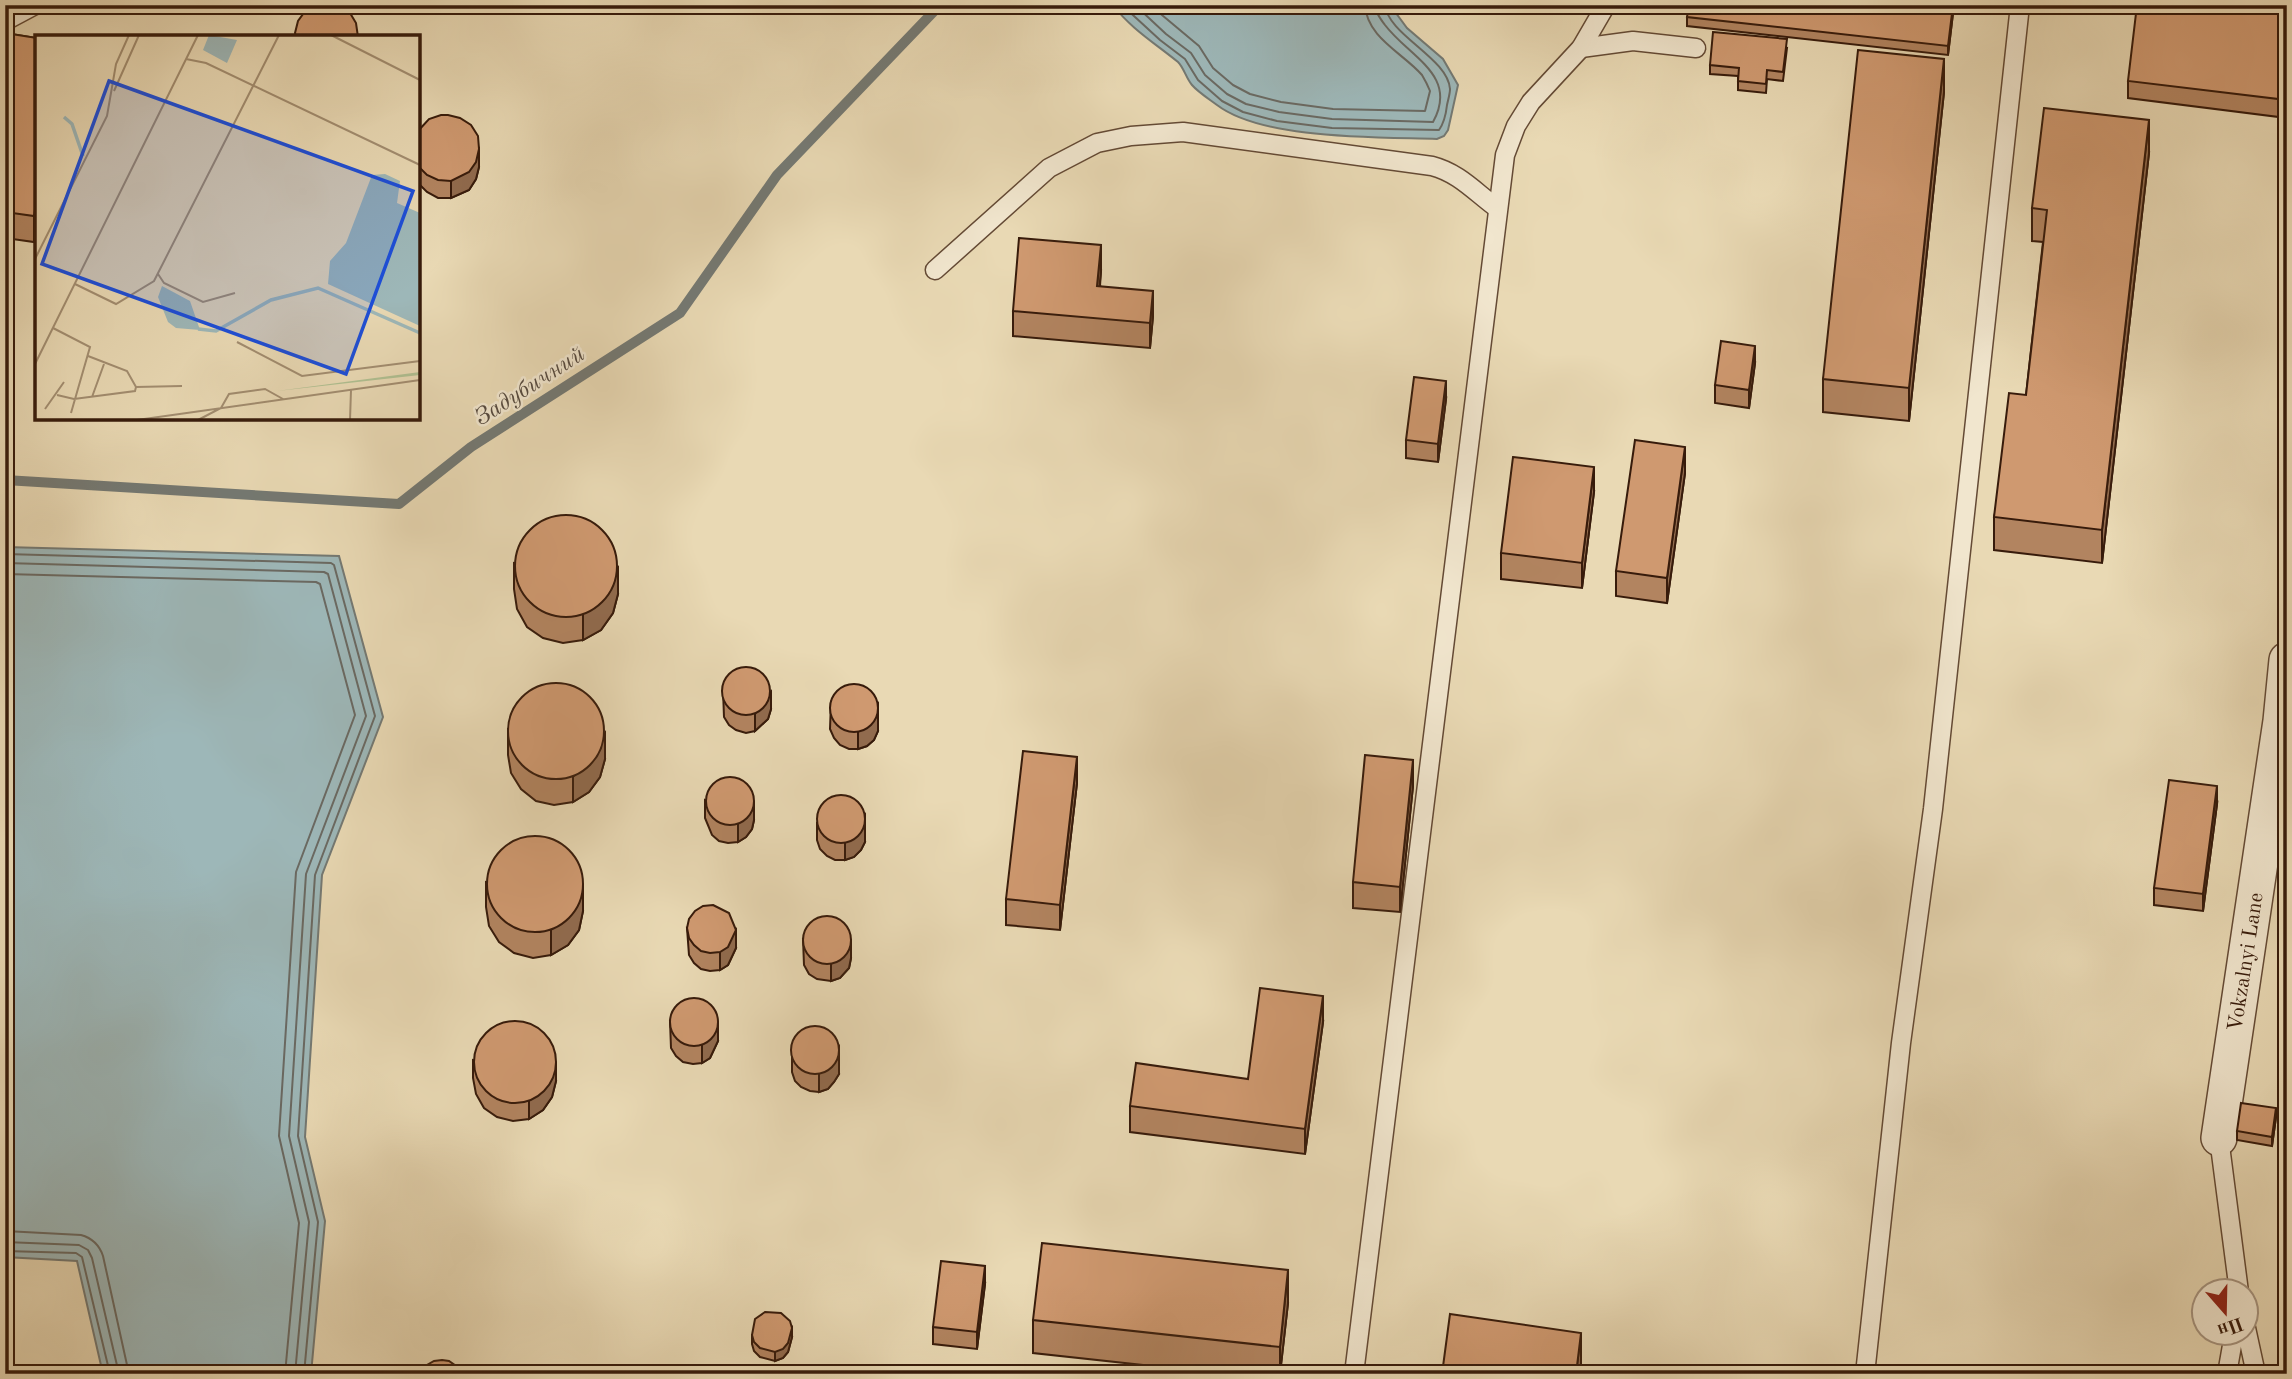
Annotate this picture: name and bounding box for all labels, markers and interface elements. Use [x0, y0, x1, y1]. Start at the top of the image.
inset map [35, 35, 420, 420]
water label: Задубичний [470, 341, 589, 431]
street label: Vokzalnyi Lane [2225, 891, 2268, 1033]
north arrow [2190, 1278, 2260, 1348]
text: Пн [2214, 1312, 2246, 1339]

